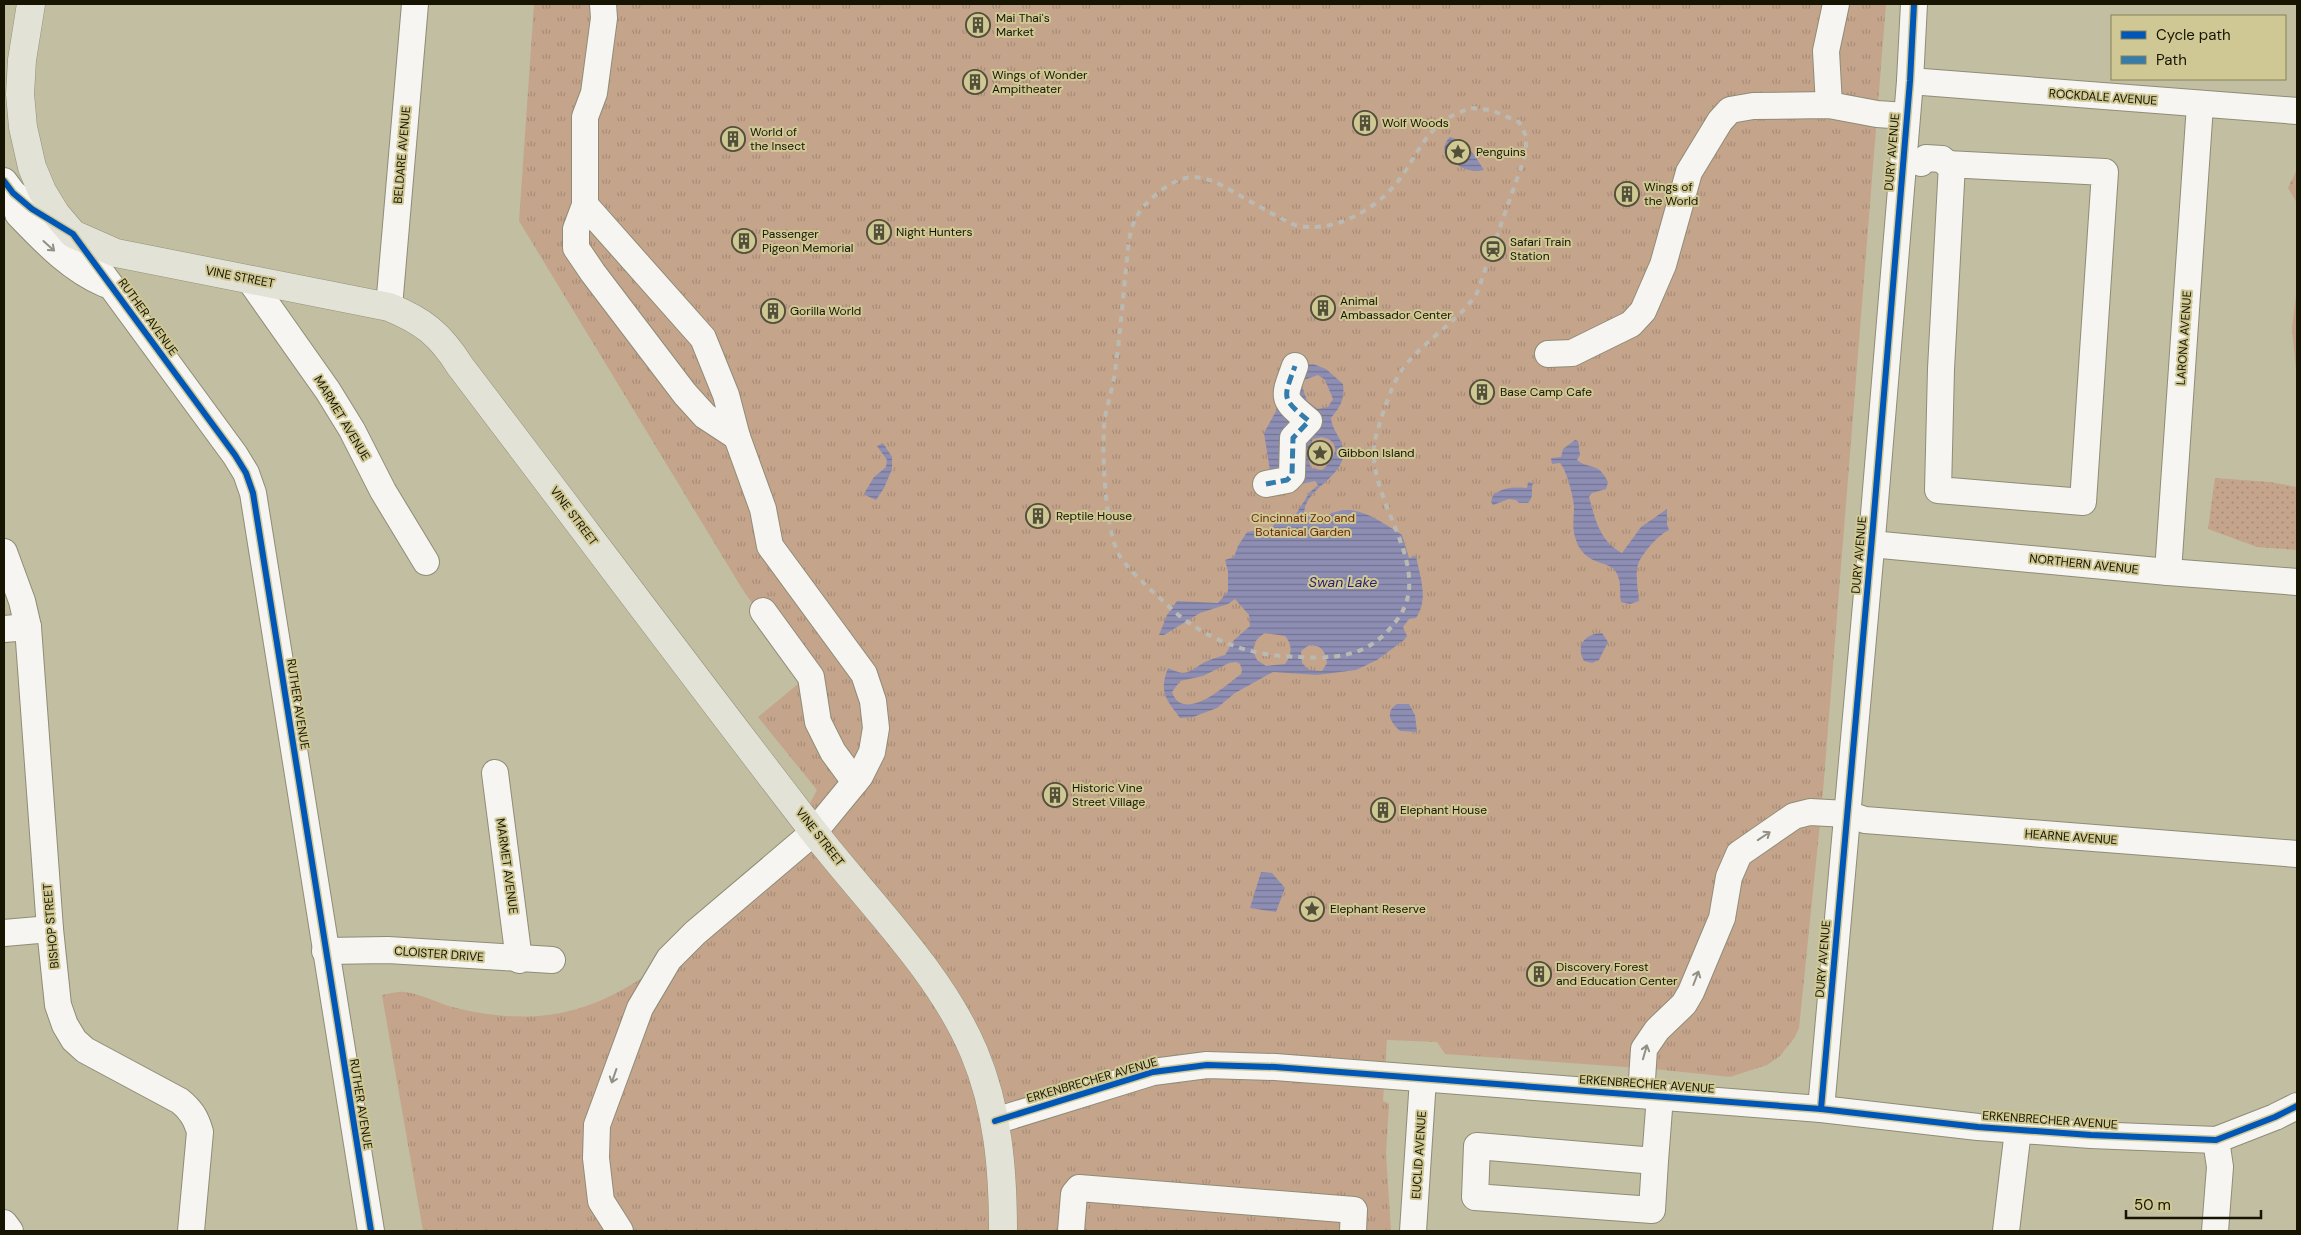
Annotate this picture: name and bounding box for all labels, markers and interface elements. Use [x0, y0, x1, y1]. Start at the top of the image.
place label: Mai Thai's Market [996, 10, 1050, 40]
building icon: Mai Thai's Market [965, 12, 991, 38]
legend [2111, 15, 2286, 80]
text: Cycle path [2156, 25, 2231, 45]
text: Path [2156, 50, 2187, 70]
place label: Wings of Wonder Ampitheater [992, 67, 1088, 97]
building icon: Wings of Wonder Ampitheater [962, 69, 988, 95]
street label: ROCKDALE AVENUE [2048, 85, 2158, 109]
street label: BELDARE AVENUE [390, 105, 414, 204]
building icon: Wolf Woods [1352, 110, 1378, 136]
street label: DURY AVENUE [1881, 112, 1903, 191]
place label: Wolf Woods [1382, 115, 1449, 131]
place label: World of the Insect [750, 124, 806, 154]
building icon: World of the Insect [720, 126, 746, 152]
place icon: Penguins [1445, 139, 1471, 165]
place label: Penguins [1476, 144, 1526, 160]
place label: Wings of the World [1644, 179, 1698, 209]
building icon: Wings of the World [1614, 181, 1640, 207]
building icon: Night Hunters [866, 219, 892, 245]
place label: Night Hunters [896, 224, 972, 240]
place label: Passenger Pigeon Memorial [762, 226, 854, 256]
building icon: Passenger Pigeon Memorial [731, 228, 757, 254]
place label: Safari Train Station [1510, 234, 1571, 264]
station icon: Safari Train Station [1480, 236, 1506, 262]
one-way arrow [43, 240, 56, 251]
street label: VINE STREET [204, 262, 276, 292]
street label: RUTHER AVENUE [115, 275, 182, 359]
street label: LARONA AVENUE [2173, 290, 2195, 386]
place label: Animal Ambassador Center [1340, 293, 1452, 323]
building icon: Animal Ambassador Center [1310, 295, 1336, 321]
building icon: Gorilla World [760, 298, 786, 324]
place label: Gorilla World [790, 303, 861, 319]
street label: MARMET AVENUE [310, 373, 374, 464]
building icon: Base Camp Cafe [1469, 379, 1495, 405]
place label: Base Camp Cafe [1500, 384, 1592, 400]
place icon: Gibbon Island [1307, 440, 1333, 466]
place label: Gibbon Island [1338, 445, 1415, 461]
street label: VINE STREET [547, 483, 602, 549]
building icon: Reptile House [1025, 503, 1051, 529]
place label: Reptile House [1056, 508, 1132, 524]
park label: Cincinnati Zoo and Botanical Garden [1251, 510, 1355, 540]
street label: DURY AVENUE [1848, 515, 1870, 594]
street label: NORTHERN AVENUE [2029, 550, 2140, 578]
water label: Swan Lake [1309, 573, 1377, 591]
street label: RUTHER AVENUE [283, 658, 313, 751]
place label: Historic Vine Street Village [1072, 780, 1145, 810]
building icon: Historic Vine Street Village [1042, 782, 1068, 808]
building icon: Elephant House [1370, 797, 1396, 823]
place label: Elephant House [1400, 802, 1487, 818]
street label: VINE STREET [792, 804, 848, 870]
street label: MARMET AVENUE [492, 817, 522, 915]
street label: HEARNE AVENUE [2024, 826, 2118, 848]
one-way arrow [1757, 831, 1771, 842]
street label: BISHOP STREET [39, 882, 63, 969]
place icon: Elephant Reserve [1299, 896, 1325, 922]
place label: Elephant Reserve [1330, 901, 1426, 917]
street label: DURY AVENUE [1812, 919, 1834, 998]
street label: CLOISTER DRIVE [394, 943, 485, 965]
place label: Discovery Forest and Education Center [1556, 959, 1678, 989]
building icon: Discovery Forest and Education Center [1526, 961, 1552, 987]
one-way arrow [1692, 971, 1701, 986]
one-way arrow [1640, 1044, 1650, 1060]
street label: ERKENBRECHER AVENUE [1025, 1054, 1160, 1106]
street label: RUTHER AVENUE [346, 1058, 376, 1151]
one-way arrow [609, 1068, 618, 1083]
street label: ERKENBRECHER AVENUE [1579, 1071, 1715, 1097]
street label: ERKENBRECHER AVENUE [1982, 1107, 2118, 1133]
street label: EUCLID AVENUE [1408, 1110, 1430, 1200]
scale bar [2126, 1188, 2261, 1220]
text: 50 m [2134, 1195, 2171, 1215]

